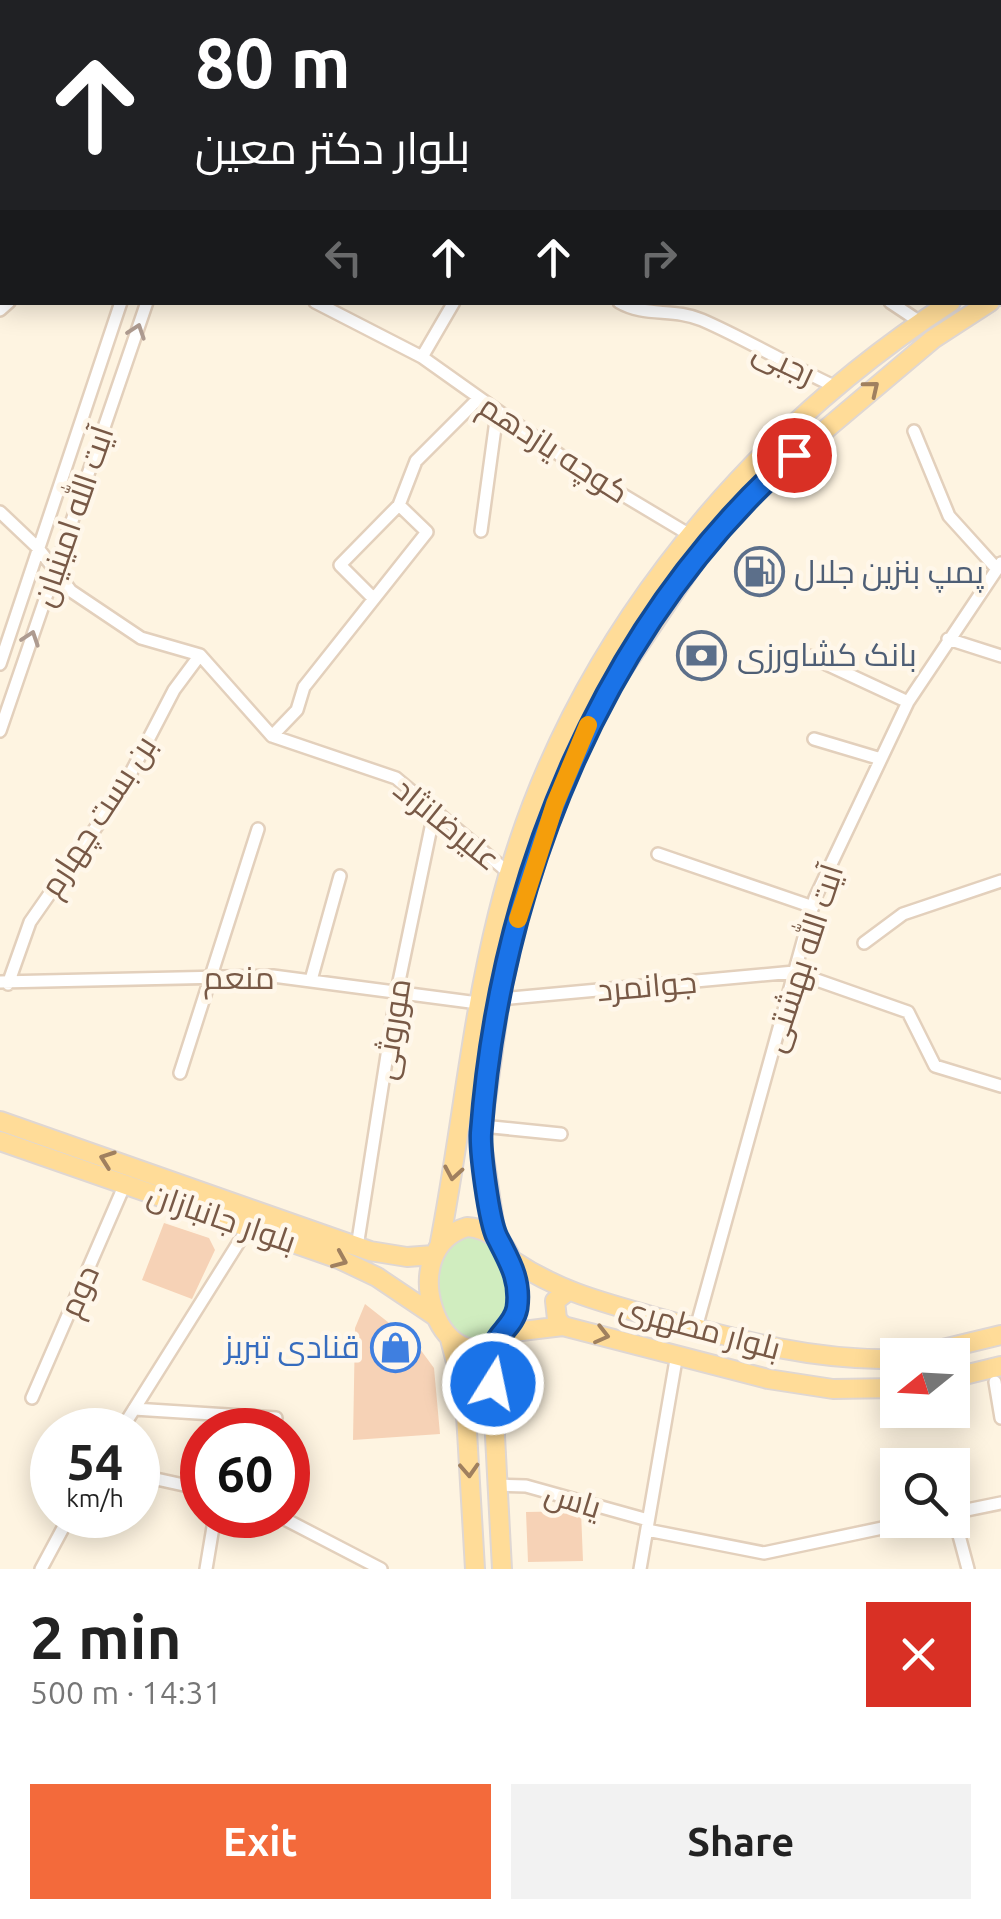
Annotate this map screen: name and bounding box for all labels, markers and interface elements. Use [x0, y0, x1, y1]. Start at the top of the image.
text: 80 m [195, 23, 351, 101]
icon: ahead [30, 40, 160, 170]
text: بلوار دکتر معین [195, 122, 470, 173]
icon: left [316, 230, 371, 285]
icon: ahead [421, 230, 476, 285]
icon: ahead [526, 230, 581, 285]
icon: right [631, 230, 686, 285]
one-way arrow [125, 324, 146, 341]
street label: رجبی [747, 331, 821, 393]
one-way arrow [861, 382, 879, 400]
street label: کوچه یازدهم [471, 387, 636, 514]
pin [752, 413, 837, 498]
street label: آیت الله امینیان [22, 420, 122, 611]
icon: arrive [767, 428, 822, 483]
fuel station icon: پمپ بنزین جلال [733, 546, 785, 598]
place label: پمپ بنزین جلال [794, 553, 984, 593]
bank icon: بانک کشاورزی [676, 629, 728, 681]
one-way arrow [19, 631, 40, 648]
place label: بانک کشاورزی [737, 636, 917, 674]
street label: بن بست چهارم [32, 728, 167, 905]
street label: علیرضانژاد [387, 770, 508, 878]
street label: آیت الله بهشتی [753, 858, 851, 1057]
street label: منعم [203, 959, 275, 1000]
street label: جوانمرد [595, 963, 698, 1008]
street label: موروثی [365, 976, 419, 1082]
one-way arrow [100, 1150, 117, 1171]
one-way arrow [443, 1164, 464, 1181]
street label: بلوار جانبازان [143, 1175, 301, 1261]
one-way arrow [330, 1249, 348, 1269]
street label: دوم [51, 1259, 110, 1324]
street label: بلوار مطهری [615, 1288, 785, 1368]
shop icon: قنادی تبریز [369, 1321, 421, 1373]
one-way arrow [593, 1323, 610, 1344]
place label: قنادی تبریز [223, 1328, 360, 1366]
position arrow [441, 1332, 545, 1436]
north arrow [880, 1338, 970, 1428]
map controls [880, 1338, 970, 1538]
speed limit sign: 60 [180, 1408, 310, 1538]
text: 54 [67, 1433, 123, 1489]
button: search [880, 1448, 970, 1538]
one-way arrow [458, 1462, 479, 1478]
street label: یاس [540, 1474, 606, 1527]
text: km/h [66, 1484, 124, 1512]
button: close [866, 1602, 971, 1707]
text: 2 min [30, 1603, 182, 1670]
text: 500 m · 14:31 [30, 1674, 222, 1710]
button: Exit [30, 1784, 491, 1899]
button: Share [511, 1784, 971, 1899]

